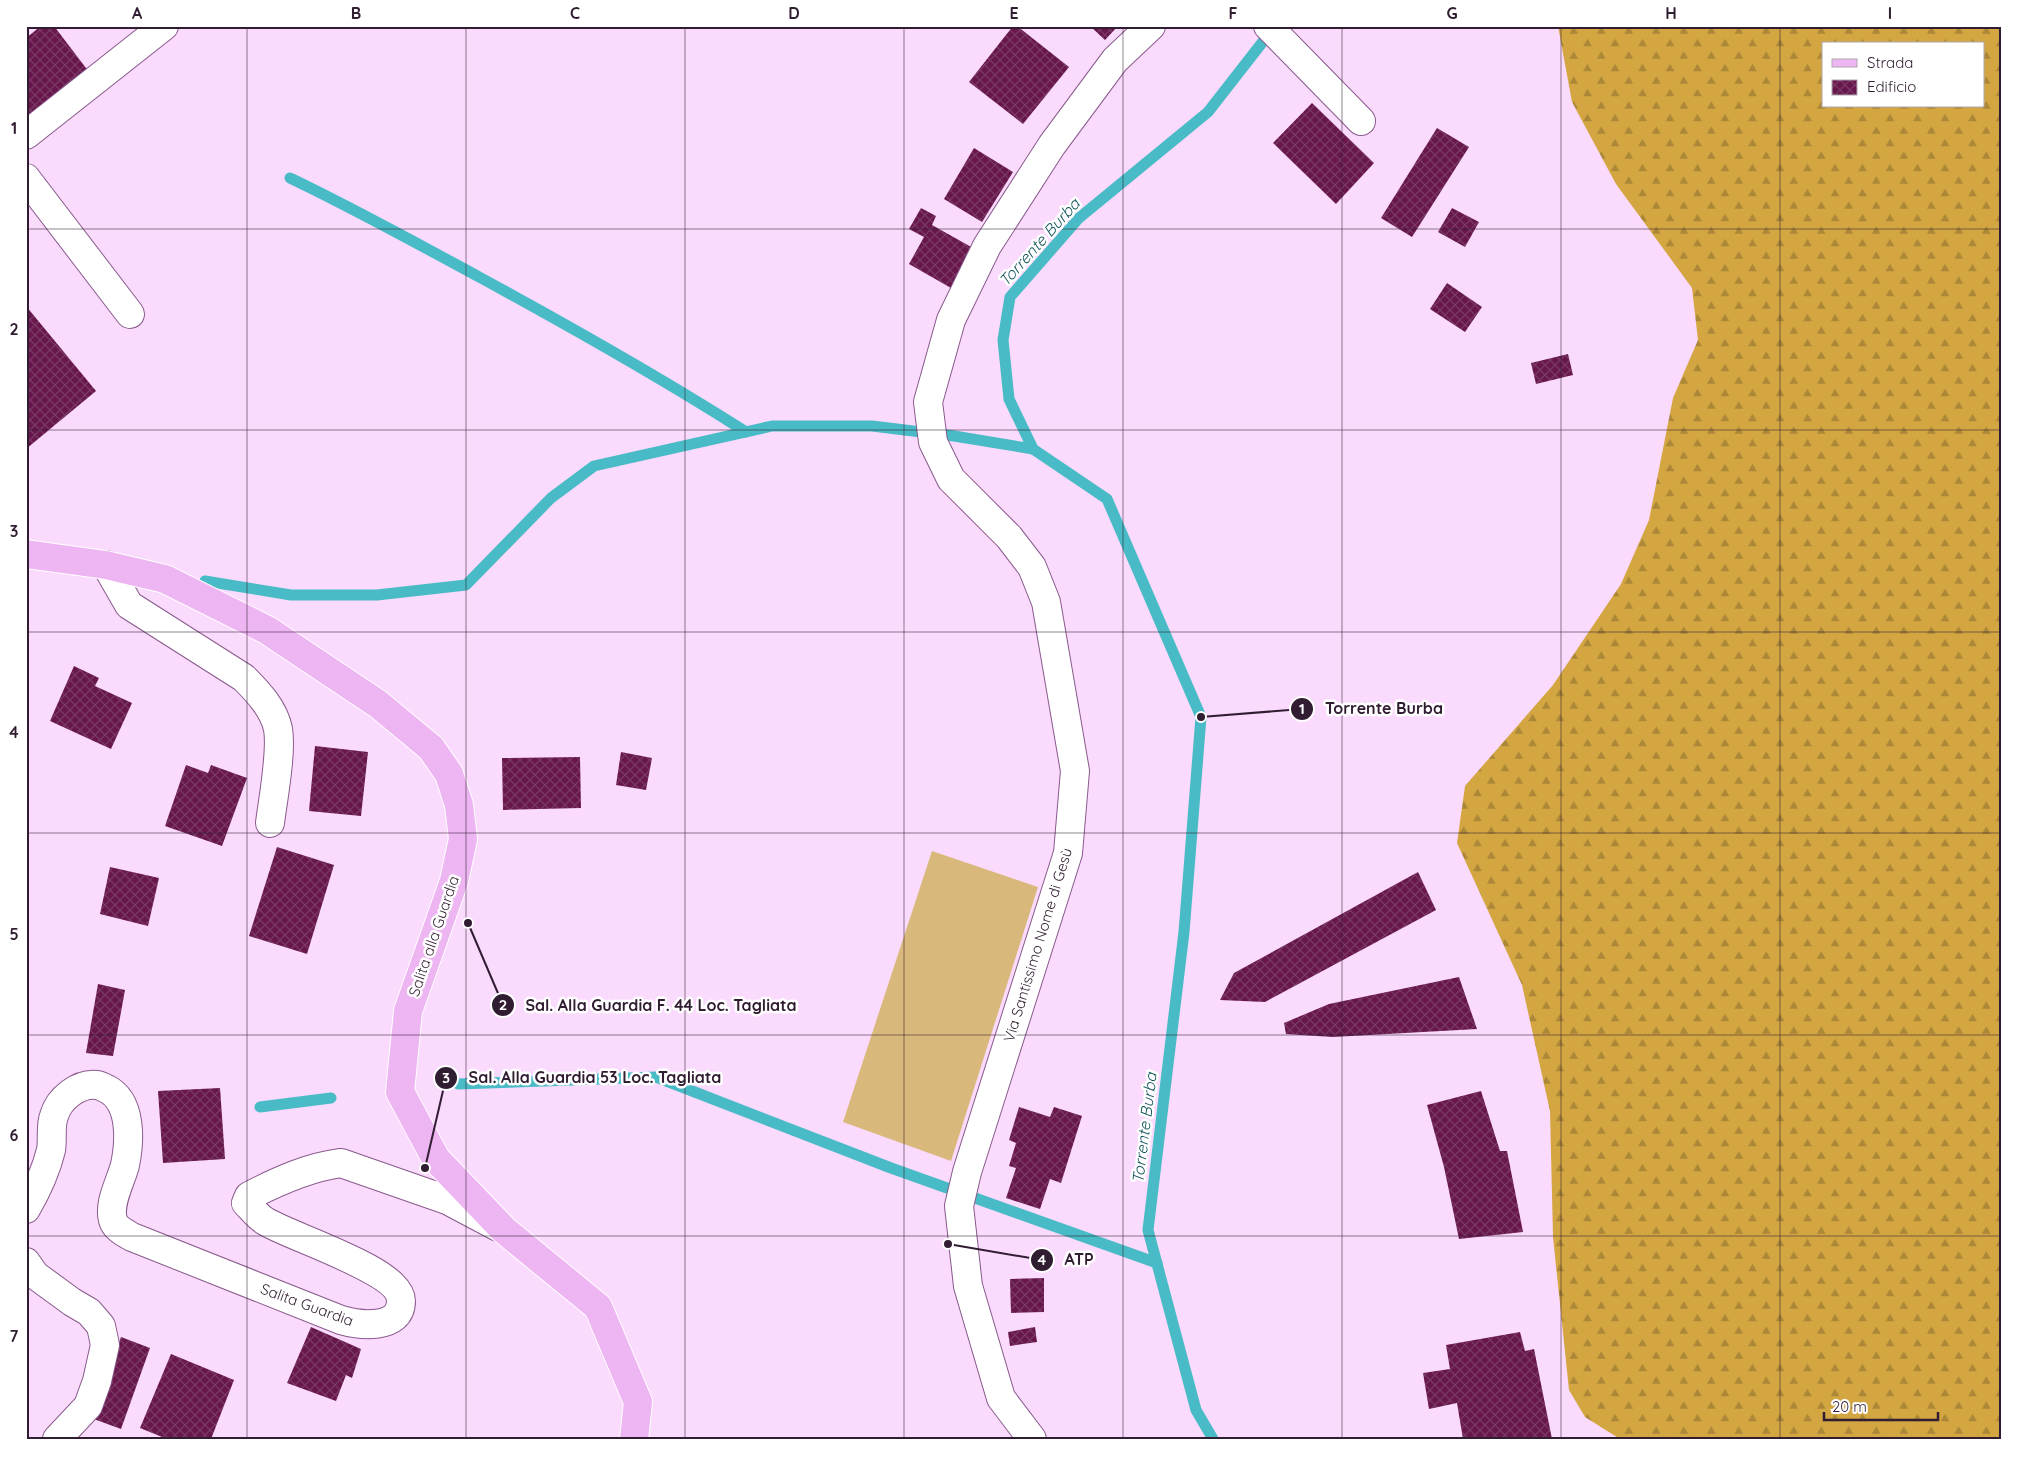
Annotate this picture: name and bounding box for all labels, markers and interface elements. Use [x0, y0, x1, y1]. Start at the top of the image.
text: A [132, 3, 143, 23]
text: B [351, 3, 361, 23]
text: C [570, 3, 580, 23]
text: D [788, 3, 800, 23]
text: E [1009, 3, 1019, 23]
text: F [1229, 3, 1238, 23]
text: G [1446, 3, 1458, 23]
text: H [1665, 3, 1677, 23]
text: I [1888, 3, 1892, 23]
legend [1822, 42, 1984, 108]
text: Strada [1867, 53, 1913, 72]
text: Edificio [1867, 77, 1916, 96]
text: 1 [11, 118, 17, 138]
water label: Torrente Burba [994, 193, 1085, 290]
text: 2 [9, 319, 19, 339]
text: 3 [10, 521, 18, 541]
callout: Torrente Burba [1290, 693, 1453, 724]
text: Torrente Burba [1325, 698, 1443, 718]
text: 1 [1299, 699, 1305, 718]
text: 4 [9, 722, 19, 742]
street label: Via Santissimo Nome di Gesù [999, 845, 1076, 1044]
street label: Salita alla Guardia [404, 873, 463, 999]
text: 5 [9, 924, 19, 944]
callout: Sal. Alla Guardia F. 44 Loc. Tagliata [490, 990, 806, 1021]
text: 2 [499, 995, 507, 1014]
text: Sal. Alla Guardia F. 44 Loc. Tagliata [525, 995, 797, 1015]
callout: Sal. Alla Guardia 53 Loc. Tagliata [433, 1062, 731, 1093]
text: Sal. Alla Guardia 53 Loc. Tagliata [469, 1067, 721, 1087]
text: 3 [442, 1068, 450, 1087]
water label: Torrente Burba [1127, 1070, 1161, 1185]
text: 6 [10, 1125, 19, 1145]
callout: ATP [1029, 1244, 1103, 1275]
text: ATP [1064, 1249, 1094, 1269]
text: 4 [1038, 1250, 1047, 1269]
street label: Salita Guardia [258, 1279, 356, 1330]
text: 7 [10, 1326, 19, 1346]
scale bar [1824, 1390, 1938, 1422]
text: 20 m [1832, 1397, 1867, 1416]

